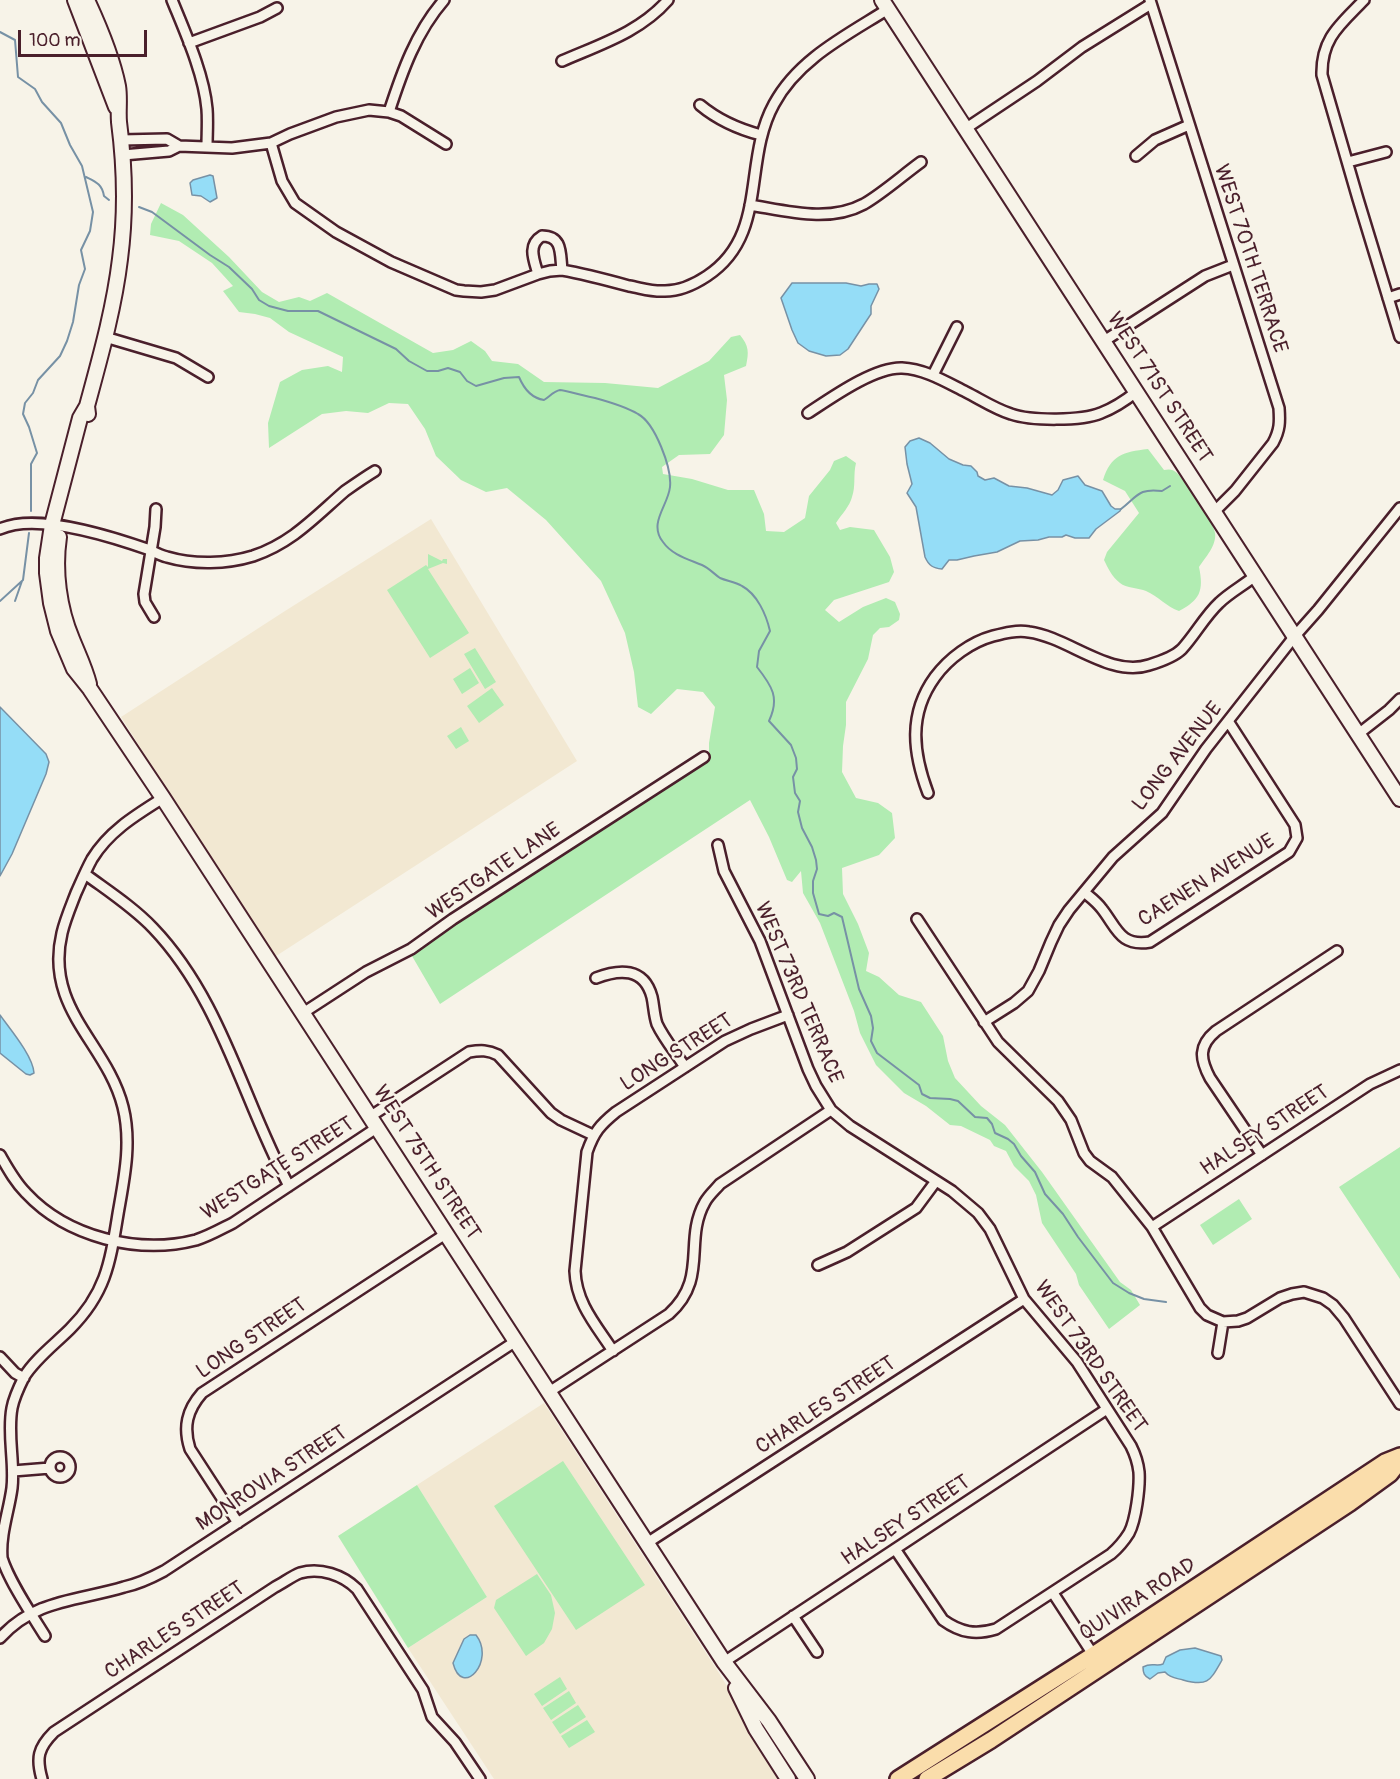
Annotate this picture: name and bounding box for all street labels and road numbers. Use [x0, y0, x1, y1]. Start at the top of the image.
street label: WEST 70TH TERRACE [1208, 162, 1292, 356]
street label: WEST 71ST STREET [1101, 308, 1217, 468]
street label: LONG AVENUE [1128, 697, 1228, 817]
street label: WESTGATE LANE [422, 818, 566, 926]
street label: CAENEN AVENUE [1134, 829, 1280, 933]
street label: WEST 73RD TERRACE [748, 899, 848, 1087]
street label: LONG STREET [616, 1009, 738, 1097]
street label: HALSEY STREET [1196, 1080, 1334, 1182]
street label: WEST 75TH STREET [367, 1081, 485, 1245]
street label: WESTGATE STREET [197, 1112, 359, 1226]
street label: WEST 73RD STREET [1028, 1276, 1152, 1438]
street label: LONG STREET [192, 1293, 312, 1385]
street label: CHARLES STREET [752, 1352, 900, 1460]
street label: MONROVIA STREET [192, 1421, 352, 1537]
street label: HALSEY STREET [837, 1470, 975, 1572]
street label: QUIVIRA ROAD [1075, 1553, 1201, 1647]
street label: CHARLES STREET [101, 1577, 249, 1685]

